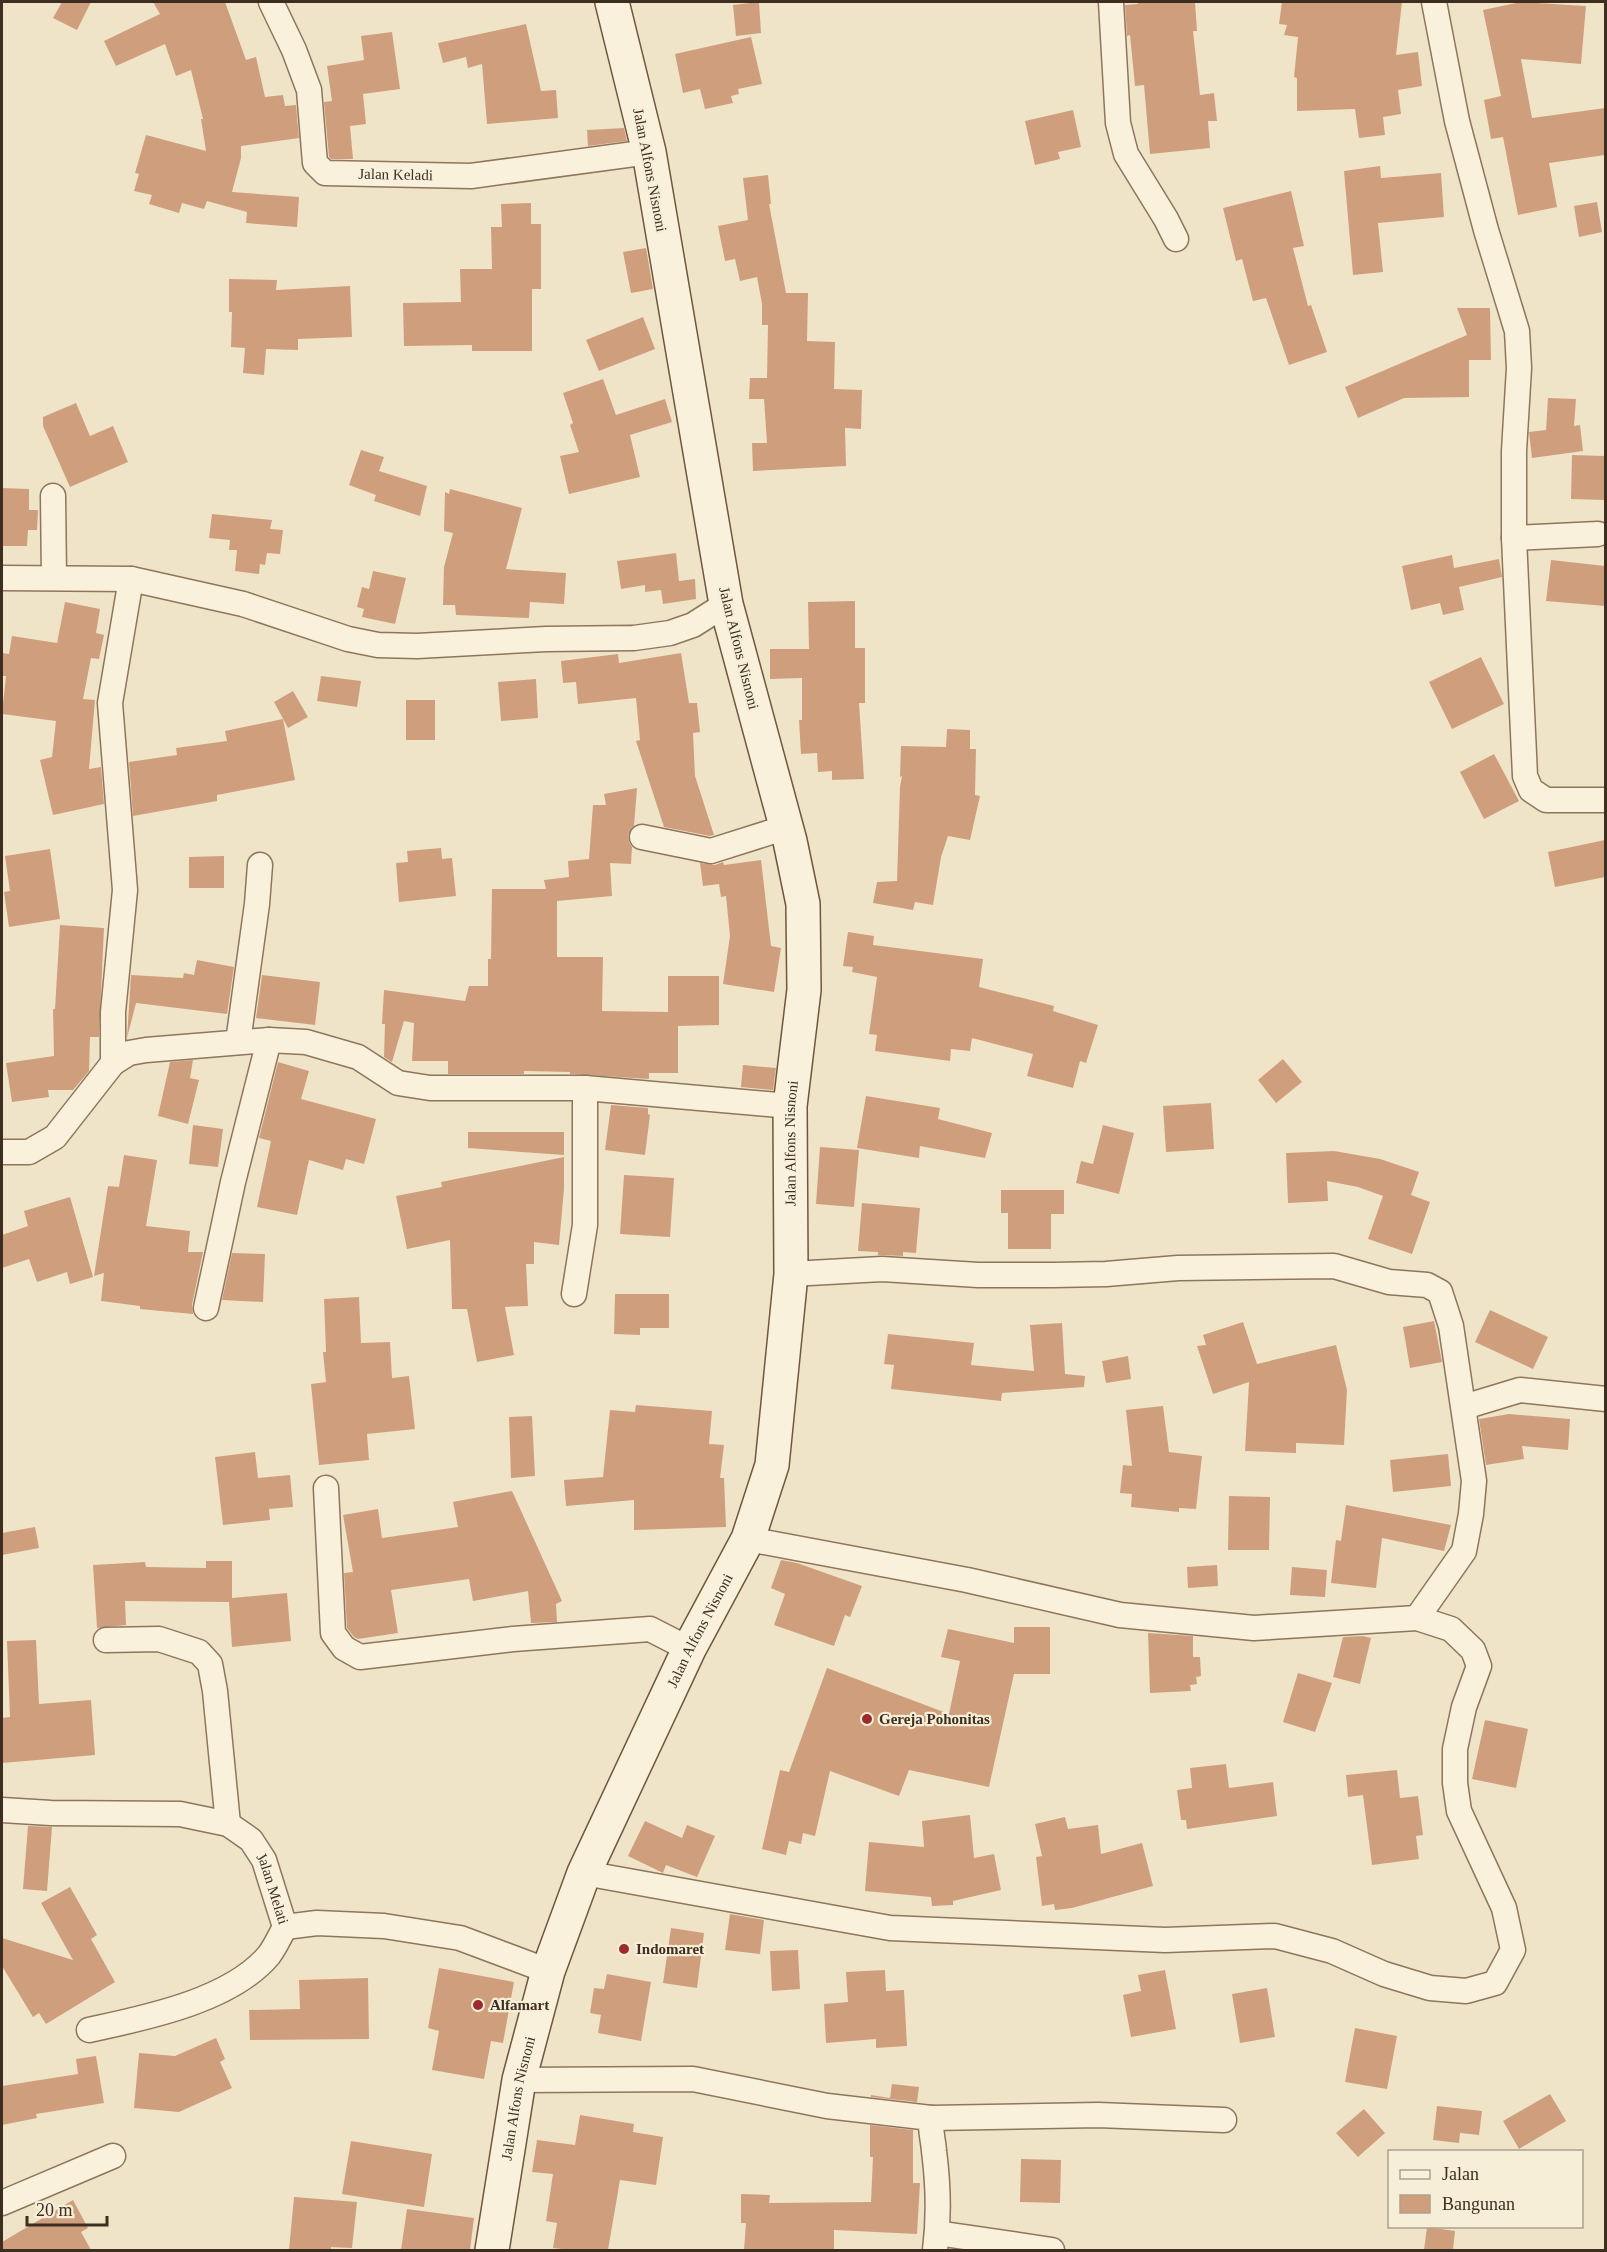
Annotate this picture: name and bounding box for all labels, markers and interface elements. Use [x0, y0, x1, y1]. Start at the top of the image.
street label: Jalan Alfons Nisnoni [630, 107, 670, 233]
street label: Jalan Keladi [358, 166, 433, 183]
street label: Jalan Alfons Nisnoni [716, 585, 762, 711]
street label: Jalan Alfons Nisnoni [782, 1080, 801, 1206]
street label: Jalan Alfons Nisnoni [664, 1571, 736, 1690]
place label: Gereja Pohonitas [879, 1711, 990, 1727]
marker: Gereja Pohonitas [860, 1712, 874, 1726]
street label: Jalan Melati [254, 1850, 292, 1926]
place label: Indomaret [636, 1941, 704, 1957]
marker: Indomaret [617, 1942, 631, 1956]
place label: Alfamart [490, 1997, 549, 2013]
marker: Alfamart [471, 1998, 485, 2012]
street label: Jalan Alfons Nisnoni [498, 2035, 538, 2161]
legend [1388, 2150, 1583, 2228]
text: Jalan [1442, 2164, 1479, 2184]
scale bar [27, 2189, 106, 2227]
text: Bangunan [1442, 2194, 1515, 2214]
text: 20 m [36, 2200, 73, 2220]

